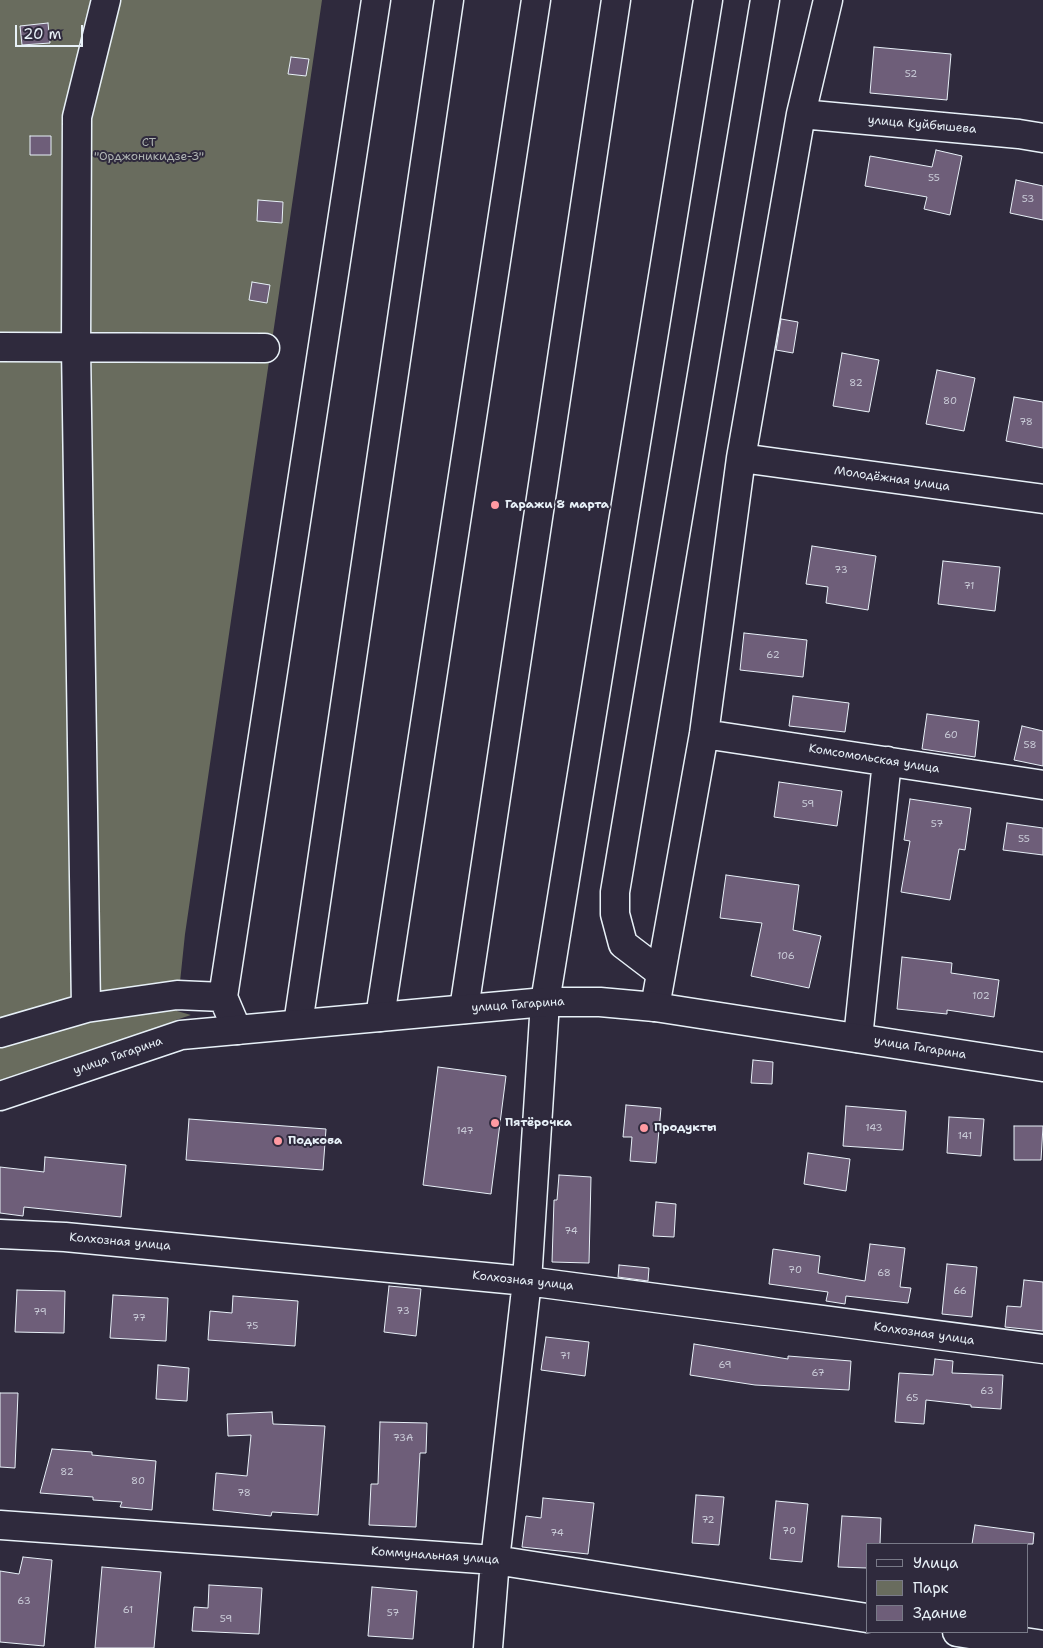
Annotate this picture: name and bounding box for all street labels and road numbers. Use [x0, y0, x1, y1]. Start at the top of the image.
street label: улица Куйбышева [867, 113, 977, 137]
street label: Молодёжная улица [833, 464, 951, 494]
street label: Комсомольская улица [808, 742, 940, 776]
street label: улица Гагарина [471, 995, 565, 1015]
street label: улица Гагарина [72, 1034, 164, 1078]
street label: улица Гагарина [873, 1034, 967, 1062]
street label: Колхозная улица [69, 1230, 171, 1254]
street label: Колхозная улица [472, 1269, 574, 1293]
street label: Колхозная улица [873, 1320, 975, 1348]
street label: Коммунальная улица [370, 1544, 500, 1568]

